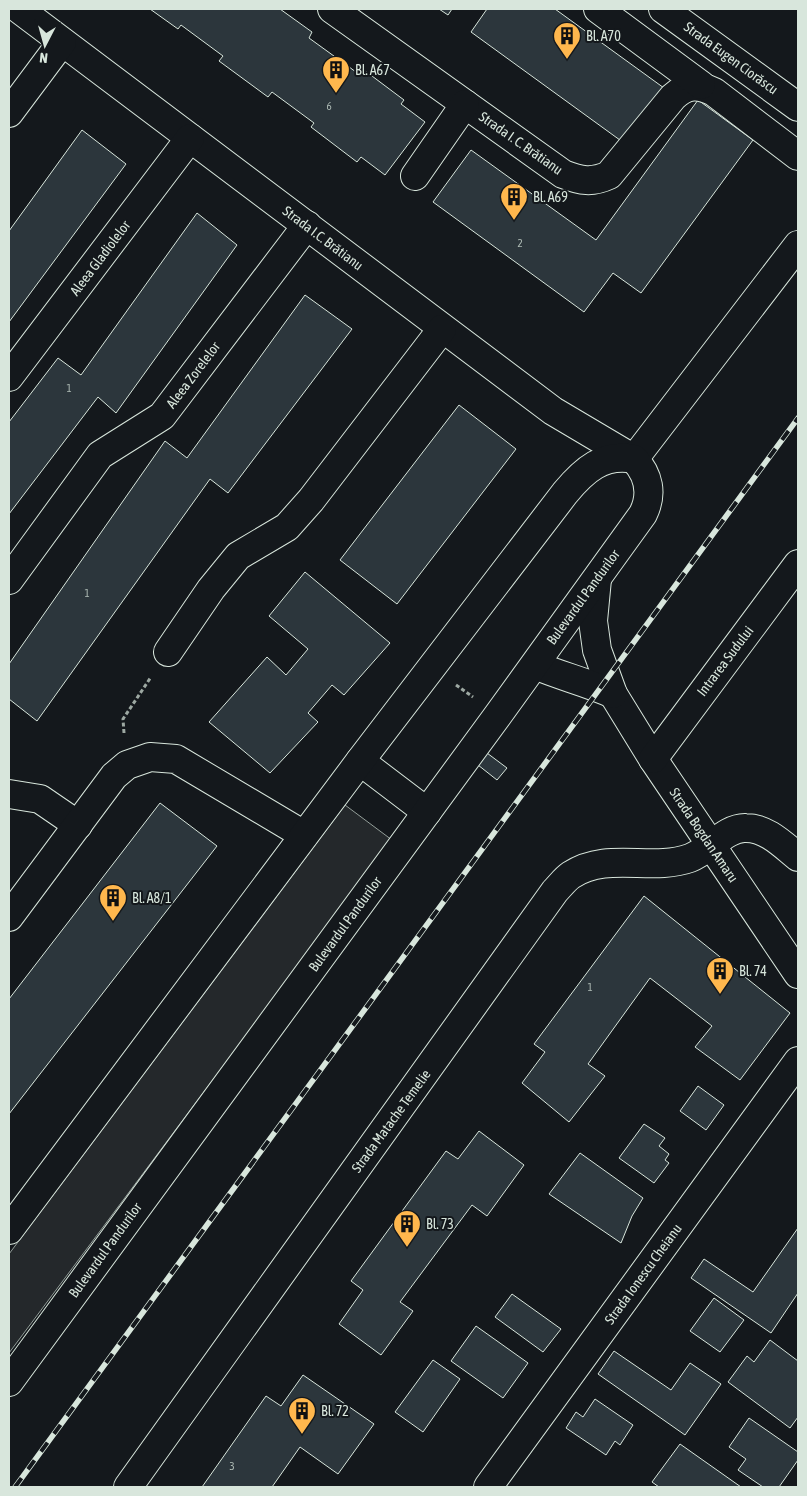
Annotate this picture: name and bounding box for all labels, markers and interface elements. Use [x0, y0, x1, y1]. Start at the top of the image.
street label: Strada Eugen Ciorăscu [681, 19, 781, 97]
north arrow [20, 20, 70, 70]
building icon: Bl. A70 [552, 21, 582, 60]
place label: Bl. A70 [586, 28, 621, 44]
text: N [39, 50, 49, 66]
building icon: Bl. A67 [321, 55, 351, 94]
place label: Bl. A67 [355, 62, 390, 78]
house number: 6 [326, 100, 332, 112]
street label: Strada I. C. Brătianu [476, 108, 566, 178]
building icon: Bl. A69 [499, 182, 529, 221]
place label: Bl. A69 [533, 189, 568, 205]
street label: Strada I.C. Brătianu [280, 203, 366, 273]
street label: Aleea Gladiolelor [67, 217, 134, 299]
house number: 2 [517, 237, 523, 249]
street label: Aleea Zorelelor [163, 338, 224, 411]
house number: 1 [66, 382, 72, 394]
street label: Bulevardul Pandurilor [543, 546, 623, 648]
house number: 1 [84, 587, 90, 599]
street label: Intrarea Sudului [694, 623, 756, 699]
street label: Strada Bogdan Amaru [666, 785, 742, 885]
street label: Bulevardul Pandurilor [305, 873, 385, 975]
building icon: Bl. A8/1 [98, 883, 128, 922]
place label: Bl. A8/1 [132, 890, 172, 906]
building icon: Bl. 74 [705, 956, 735, 995]
place label: Bl. 74 [739, 963, 767, 979]
house number: 1 [587, 981, 593, 993]
street label: Strada Matache Temelie [348, 1066, 434, 1176]
street label: Bulevardul Pandurilor [65, 1199, 145, 1301]
building icon: Bl. 73 [392, 1209, 422, 1248]
place label: Bl. 73 [426, 1216, 454, 1232]
street label: Strada Ionescu Cheianu [601, 1221, 685, 1327]
building icon: Bl. 72 [287, 1396, 317, 1435]
place label: Bl. 72 [321, 1403, 349, 1419]
house number: 3 [229, 1460, 235, 1472]

